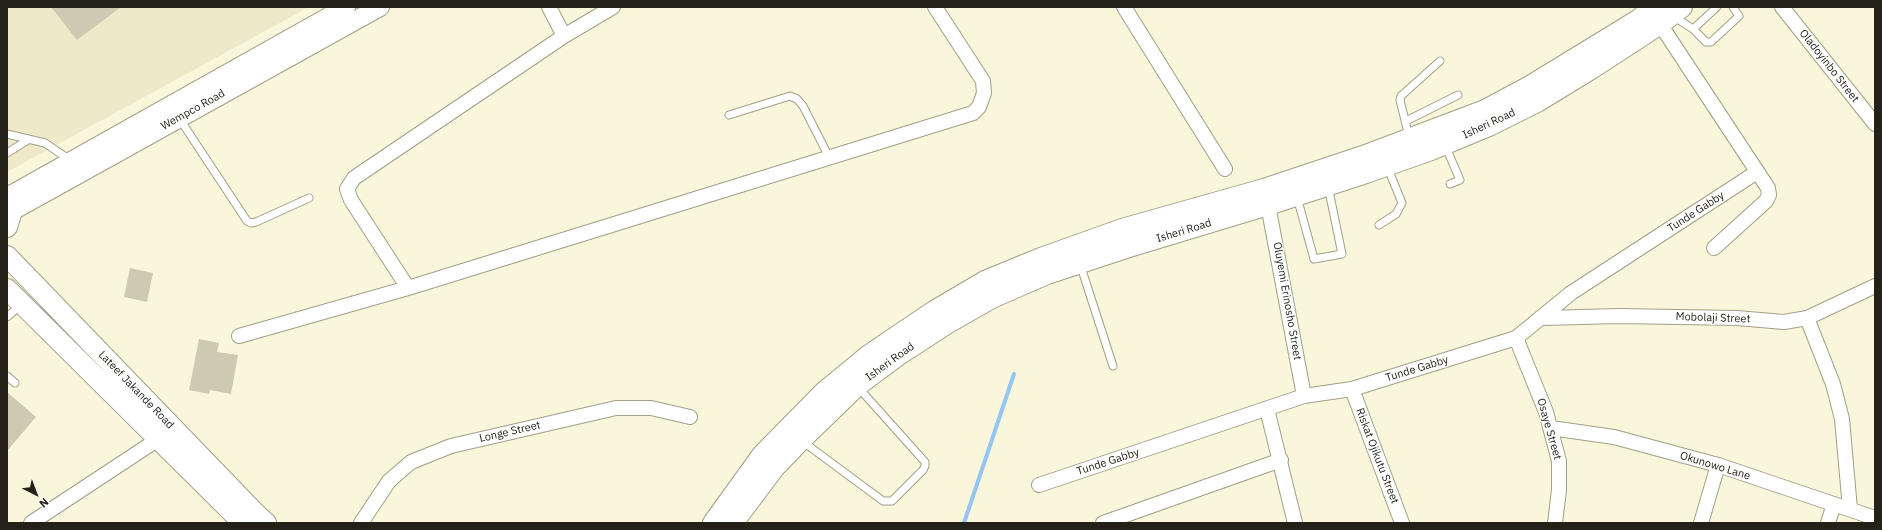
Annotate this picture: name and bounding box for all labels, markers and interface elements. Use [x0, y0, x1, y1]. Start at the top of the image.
street label: Oladoyinbo Street [1796, 27, 1862, 105]
street label: Wempco Road [159, 87, 227, 133]
street label: Isheri Road [1461, 106, 1517, 142]
street label: Tunde Gabby [1665, 189, 1727, 235]
street label: Isheri Road [1155, 216, 1213, 246]
street label: Oluyemi Erinosho Street [1270, 241, 1304, 361]
street label: Mobolaji Street [1675, 310, 1751, 326]
street label: Isheri Road [863, 340, 917, 384]
street label: Lateef Jakande Road [95, 348, 177, 432]
street label: Tunde Gabby [1384, 353, 1450, 385]
street label: Osaye Street [1534, 397, 1564, 461]
street label: Riskat Ojikutu Street [1353, 406, 1401, 506]
street label: Longe Street [478, 419, 542, 445]
street label: Tunde Gabby [1075, 446, 1141, 478]
street label: Okunowo Lane [1678, 449, 1752, 483]
north arrow [16, 474, 56, 514]
text: N [36, 495, 52, 511]

